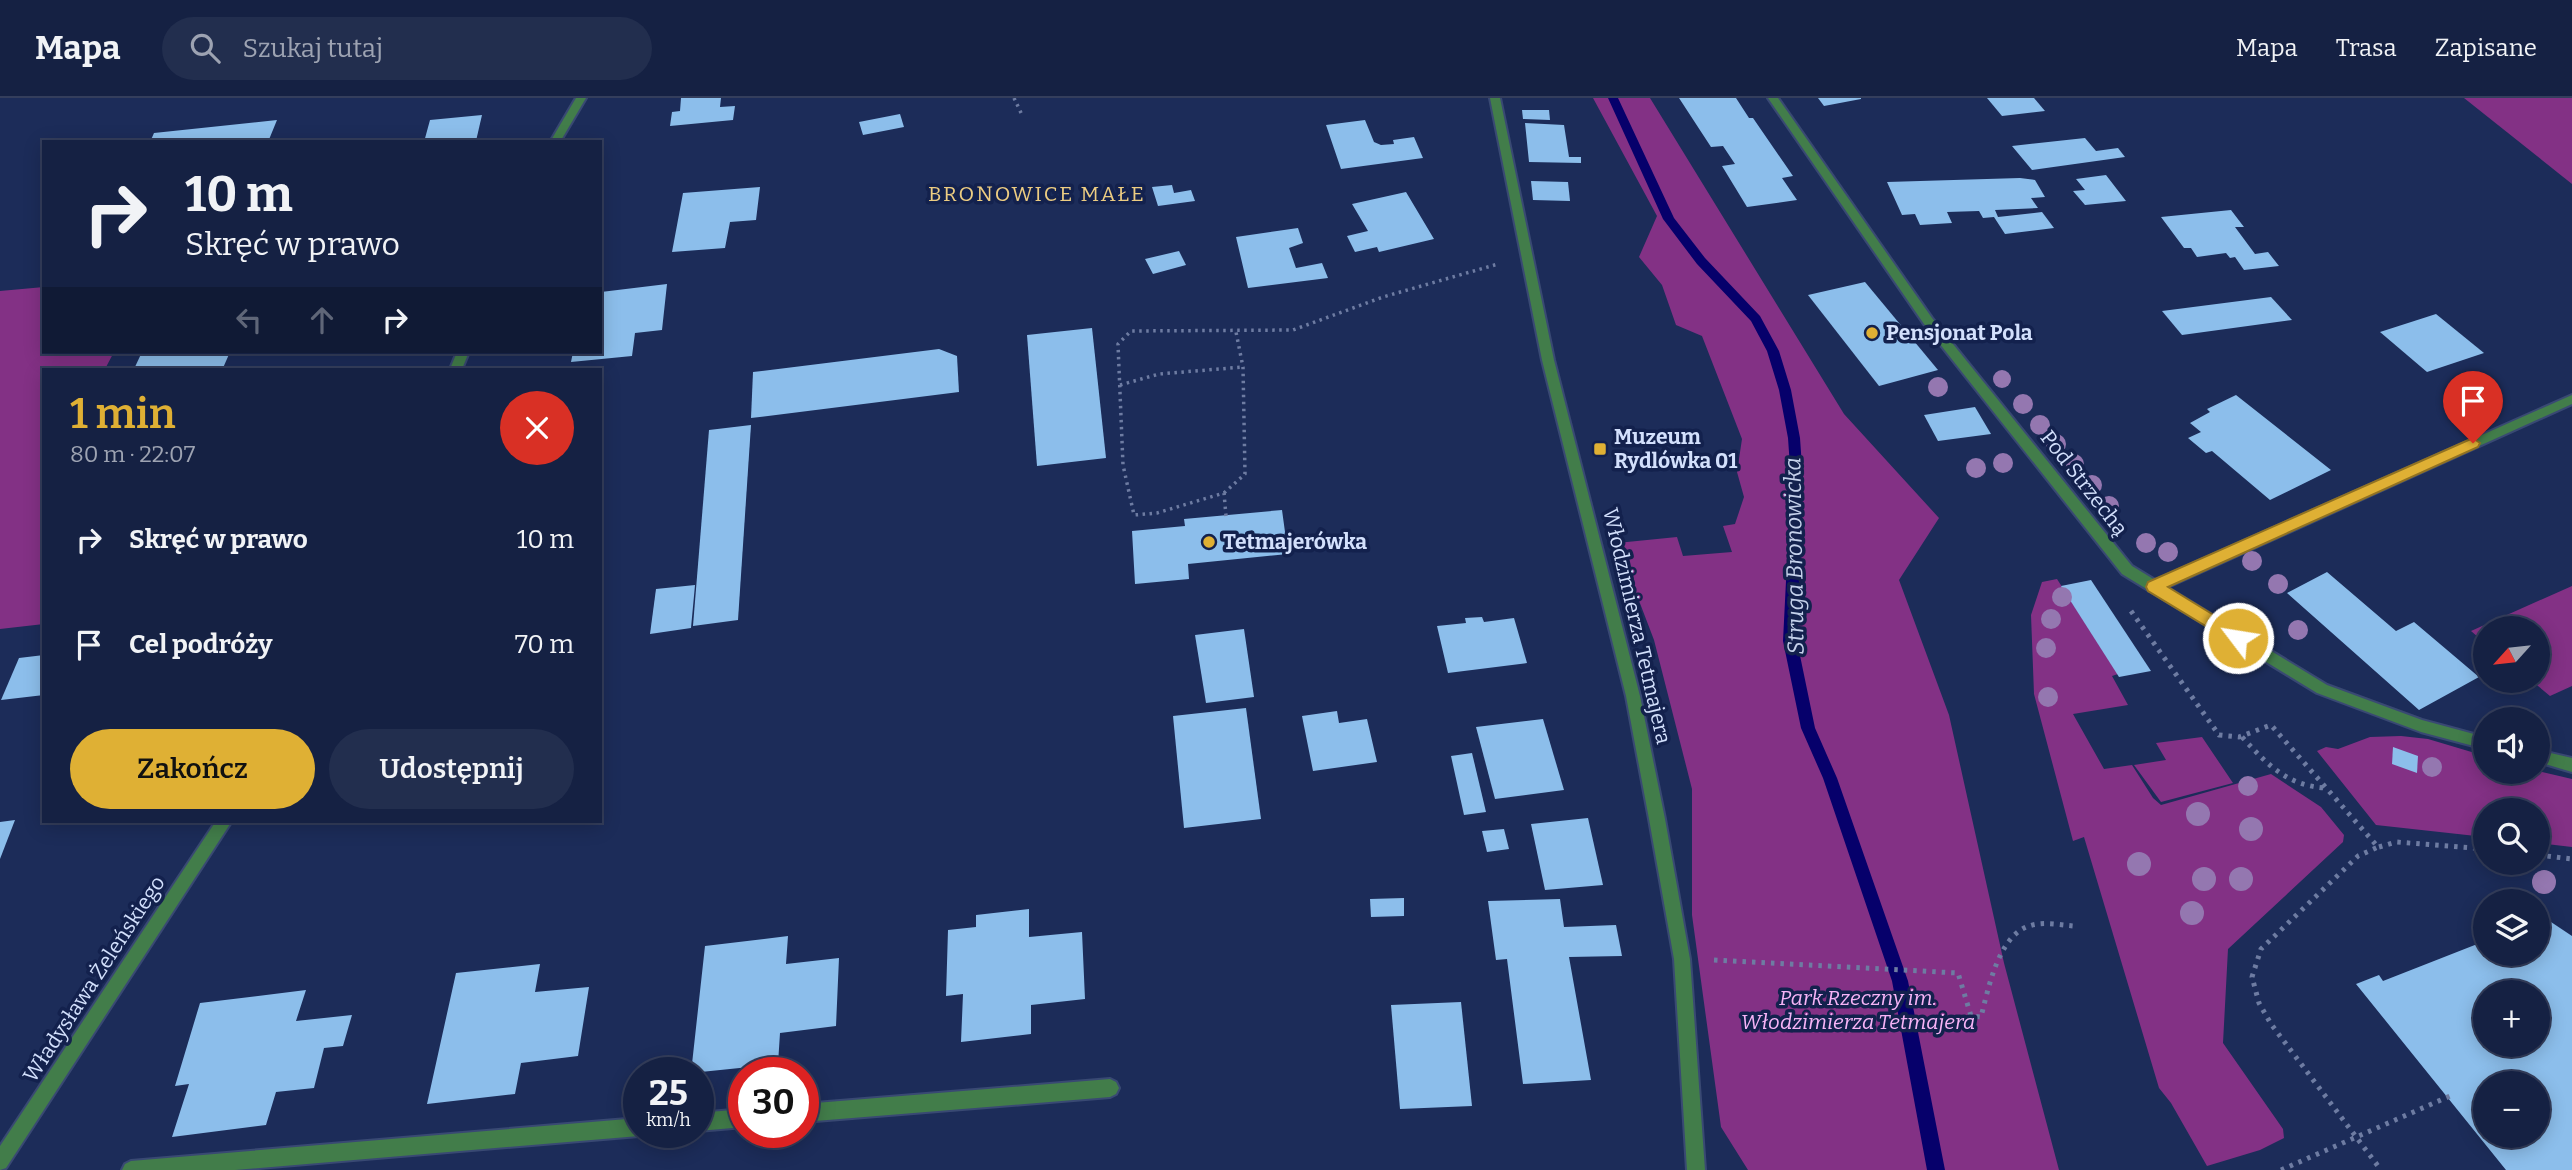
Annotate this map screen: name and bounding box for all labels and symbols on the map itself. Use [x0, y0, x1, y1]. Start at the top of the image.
district label: BRONOWICE MAŁE [928, 181, 1146, 207]
place label: Pensjonat Pola [1886, 320, 2033, 346]
marker: Pensjonat Pola [1864, 325, 1880, 341]
pin [2443, 371, 2503, 443]
place label: Muzeum Rydlówka 01 [1614, 424, 1737, 474]
street label: Pod Strzechą [2035, 425, 2134, 541]
marker: Muzeum Rydlówka 01 [1592, 441, 1608, 457]
water label: Struga Bronowicka [1778, 457, 1810, 655]
street label: Włodzimierza Tetmajera [1597, 505, 1677, 747]
place label: Tetmajerówka [1223, 529, 1367, 555]
marker: Tetmajerówka [1201, 534, 1217, 550]
position arrow [2201, 601, 2275, 675]
north arrow [2473, 616, 2550, 693]
street label: Władysława Żeleńskiego [18, 871, 170, 1087]
park label: Park Rzeczny im. Włodzimierza Tetmajera [1741, 985, 1975, 1035]
speed limit sign: 30 [728, 1057, 819, 1148]

